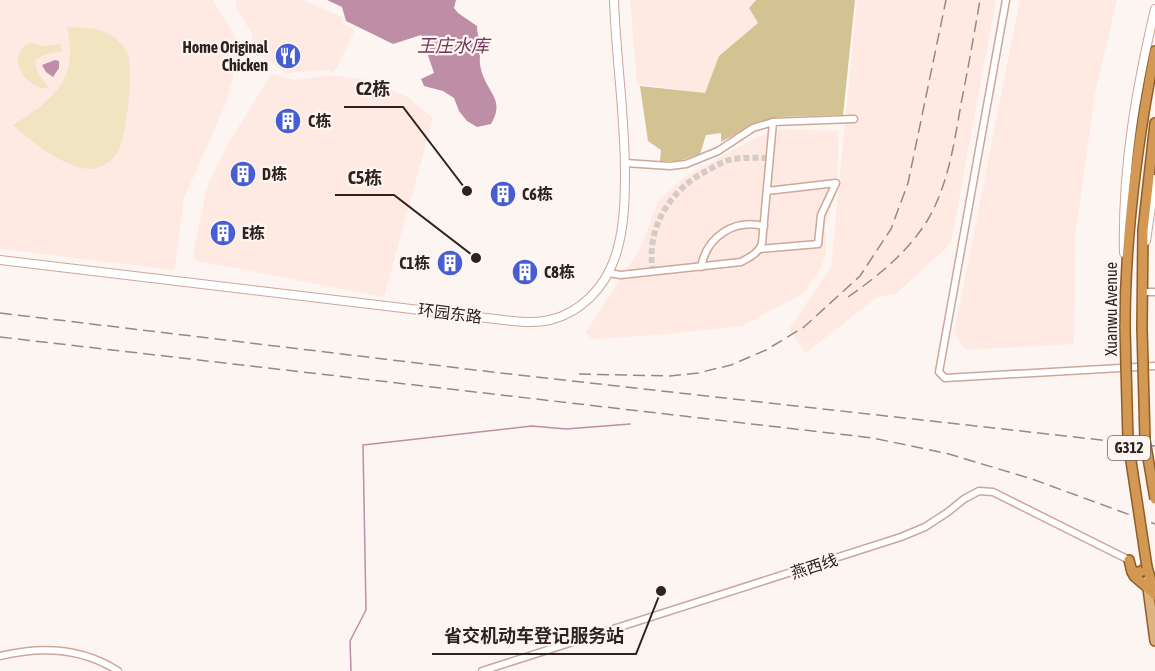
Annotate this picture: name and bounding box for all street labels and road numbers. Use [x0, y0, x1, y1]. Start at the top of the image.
street label: Xuanwu Avenue [1102, 262, 1120, 356]
street label: 环园东路 [417, 300, 483, 326]
road number: G312 [1108, 436, 1150, 460]
street label: 燕西线 [788, 550, 840, 582]

